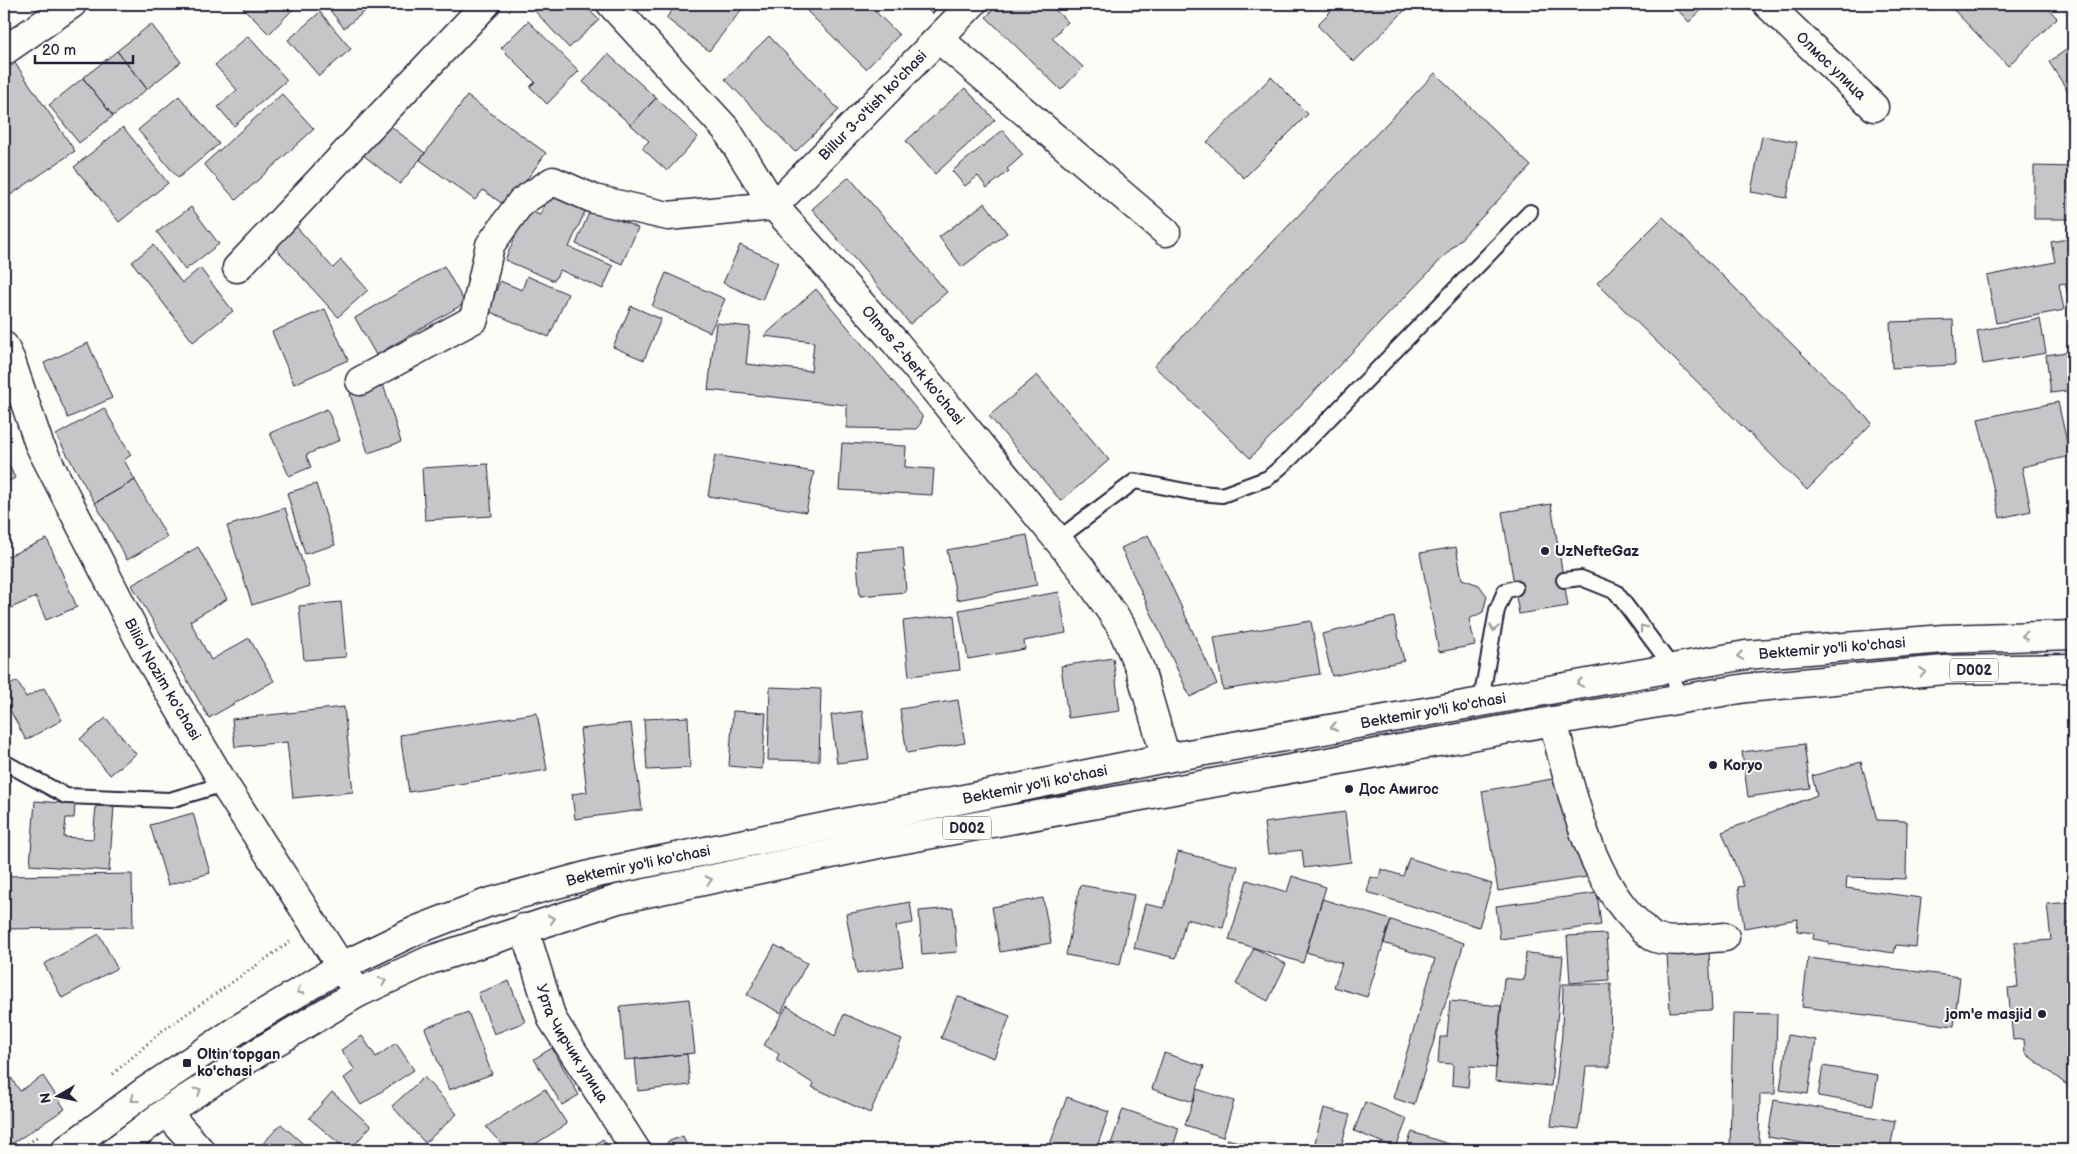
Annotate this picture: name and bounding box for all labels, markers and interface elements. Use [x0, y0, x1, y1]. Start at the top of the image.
street label: Олмос улица [1792, 28, 1870, 104]
scale bar [35, 32, 132, 64]
text: 20 m [42, 41, 76, 60]
street label: Billur 3-o'tish ko'chasi [815, 46, 931, 164]
street label: Olmos 2-berk ko'chasi [858, 302, 969, 429]
place label: UzNefteGaz [1555, 542, 1640, 561]
marker: UzNefteGaz [1539, 545, 1551, 557]
street label: Biliol Nozim ko'chasi [120, 615, 205, 744]
one-way arrow [1489, 624, 1500, 632]
one-way arrow [1640, 625, 1648, 634]
one-way arrow [2020, 631, 2028, 642]
street label: Bektemir yo'li ko'chasi [1758, 633, 1906, 663]
one-way arrow [1736, 650, 1745, 660]
road number: D002 [1950, 658, 1998, 682]
one-way arrow [1920, 667, 1928, 678]
one-way arrow [1576, 677, 1584, 687]
street label: Bektemir yo'li ko'chasi [1359, 688, 1507, 733]
one-way arrow [1330, 721, 1338, 732]
place label: Koryo [1723, 756, 1763, 775]
marker: Koryo [1707, 759, 1719, 771]
street label: Bektemir yo'li ko'chasi [961, 761, 1109, 808]
place label: Дос Амигос [1359, 780, 1439, 799]
marker: Дос Амигос [1343, 783, 1355, 795]
road number: D002 [943, 816, 991, 840]
street label: Bektemir yo'li ko'chasi [564, 841, 712, 891]
one-way arrow [705, 875, 713, 885]
one-way arrow [547, 915, 555, 925]
one-way arrow [378, 977, 387, 988]
street label: Урта Чирчик улица [532, 982, 613, 1107]
one-way arrow [297, 985, 306, 995]
place label: jom'e masjid [1944, 1005, 2032, 1024]
marker: jom'e masjid [2036, 1008, 2048, 1020]
place label: Oltin topgan ko'chasi [197, 1045, 280, 1081]
marker: Oltin topgan ko'chasi [181, 1057, 193, 1069]
north arrow [32, 1072, 82, 1122]
one-way arrow [193, 1088, 202, 1097]
text: N [36, 1091, 55, 1104]
one-way arrow [131, 1093, 140, 1101]

